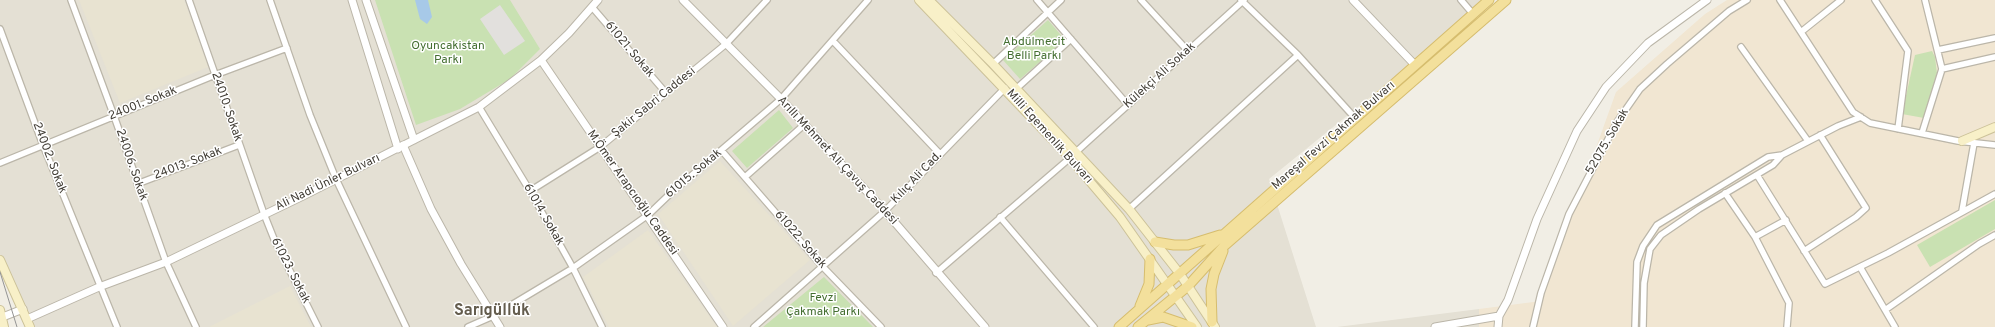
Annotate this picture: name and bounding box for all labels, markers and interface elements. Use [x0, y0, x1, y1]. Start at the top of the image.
street label: 61021. Sokak [601, 19, 657, 81]
park label: Abdülmecit Belli Parkı [1003, 36, 1065, 64]
park label: Oyuncakistan Parkı [411, 40, 485, 68]
street label: Külekçi Ali Sokak [1121, 40, 1199, 112]
street label: Şakir Sabri Caddesi [609, 65, 699, 141]
street label: 24010. Sokak [207, 70, 245, 144]
street label: Mareşal Fevzi Çakmak Bulvarı [1270, 79, 1398, 193]
street label: 24001. Sokak [107, 84, 179, 124]
street label: Milli Egemenlik Bulvarı [1003, 87, 1095, 187]
street label: Arıllı Mehmet Ali Çavuş Caddesi [774, 94, 900, 228]
street label: 52075. Sokak [1583, 106, 1633, 178]
street label: 24002. Sokak [29, 120, 69, 196]
street label: 24006. Sokak [112, 127, 150, 203]
street label: M.Ömer Arapcıoğlu Caddesi [583, 128, 681, 258]
street label: 24013. Sokak [152, 144, 224, 184]
street label: 61015. Sokak [663, 146, 725, 202]
street label: Kılıç Ali Cad. [889, 149, 945, 207]
street label: Ali Nadi Ünler Bulvarı [273, 151, 383, 215]
street label: 61014. Sokak [520, 182, 566, 248]
street label: 61022. Sokak [771, 208, 829, 272]
street label: 61023. Sokak [267, 236, 313, 306]
park label: Fevzi Çakmak Parkı [786, 292, 860, 320]
district label: Sarıgüllük [454, 302, 530, 322]

